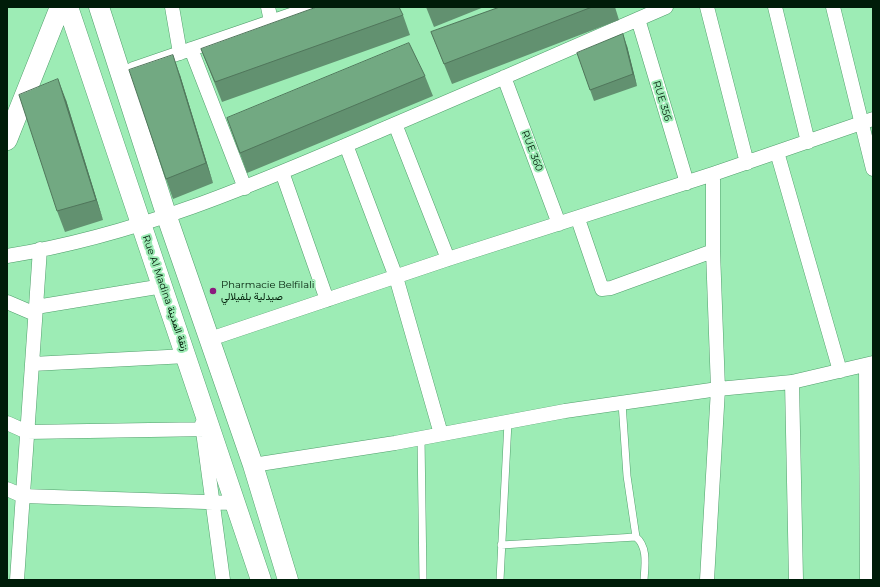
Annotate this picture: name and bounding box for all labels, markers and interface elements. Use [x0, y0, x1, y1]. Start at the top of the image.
street label: RUE 356 [650, 79, 674, 123]
street label: RUE 360 [519, 129, 545, 173]
street label: Rue Al Madina زنقة المدينة [140, 234, 190, 352]
place label: Pharmacie Belfilali صيدلية بلفيلالي [221, 279, 314, 302]
marker: Pharmacie Belfilali صيدلية بلفيلالي [208, 286, 218, 296]

